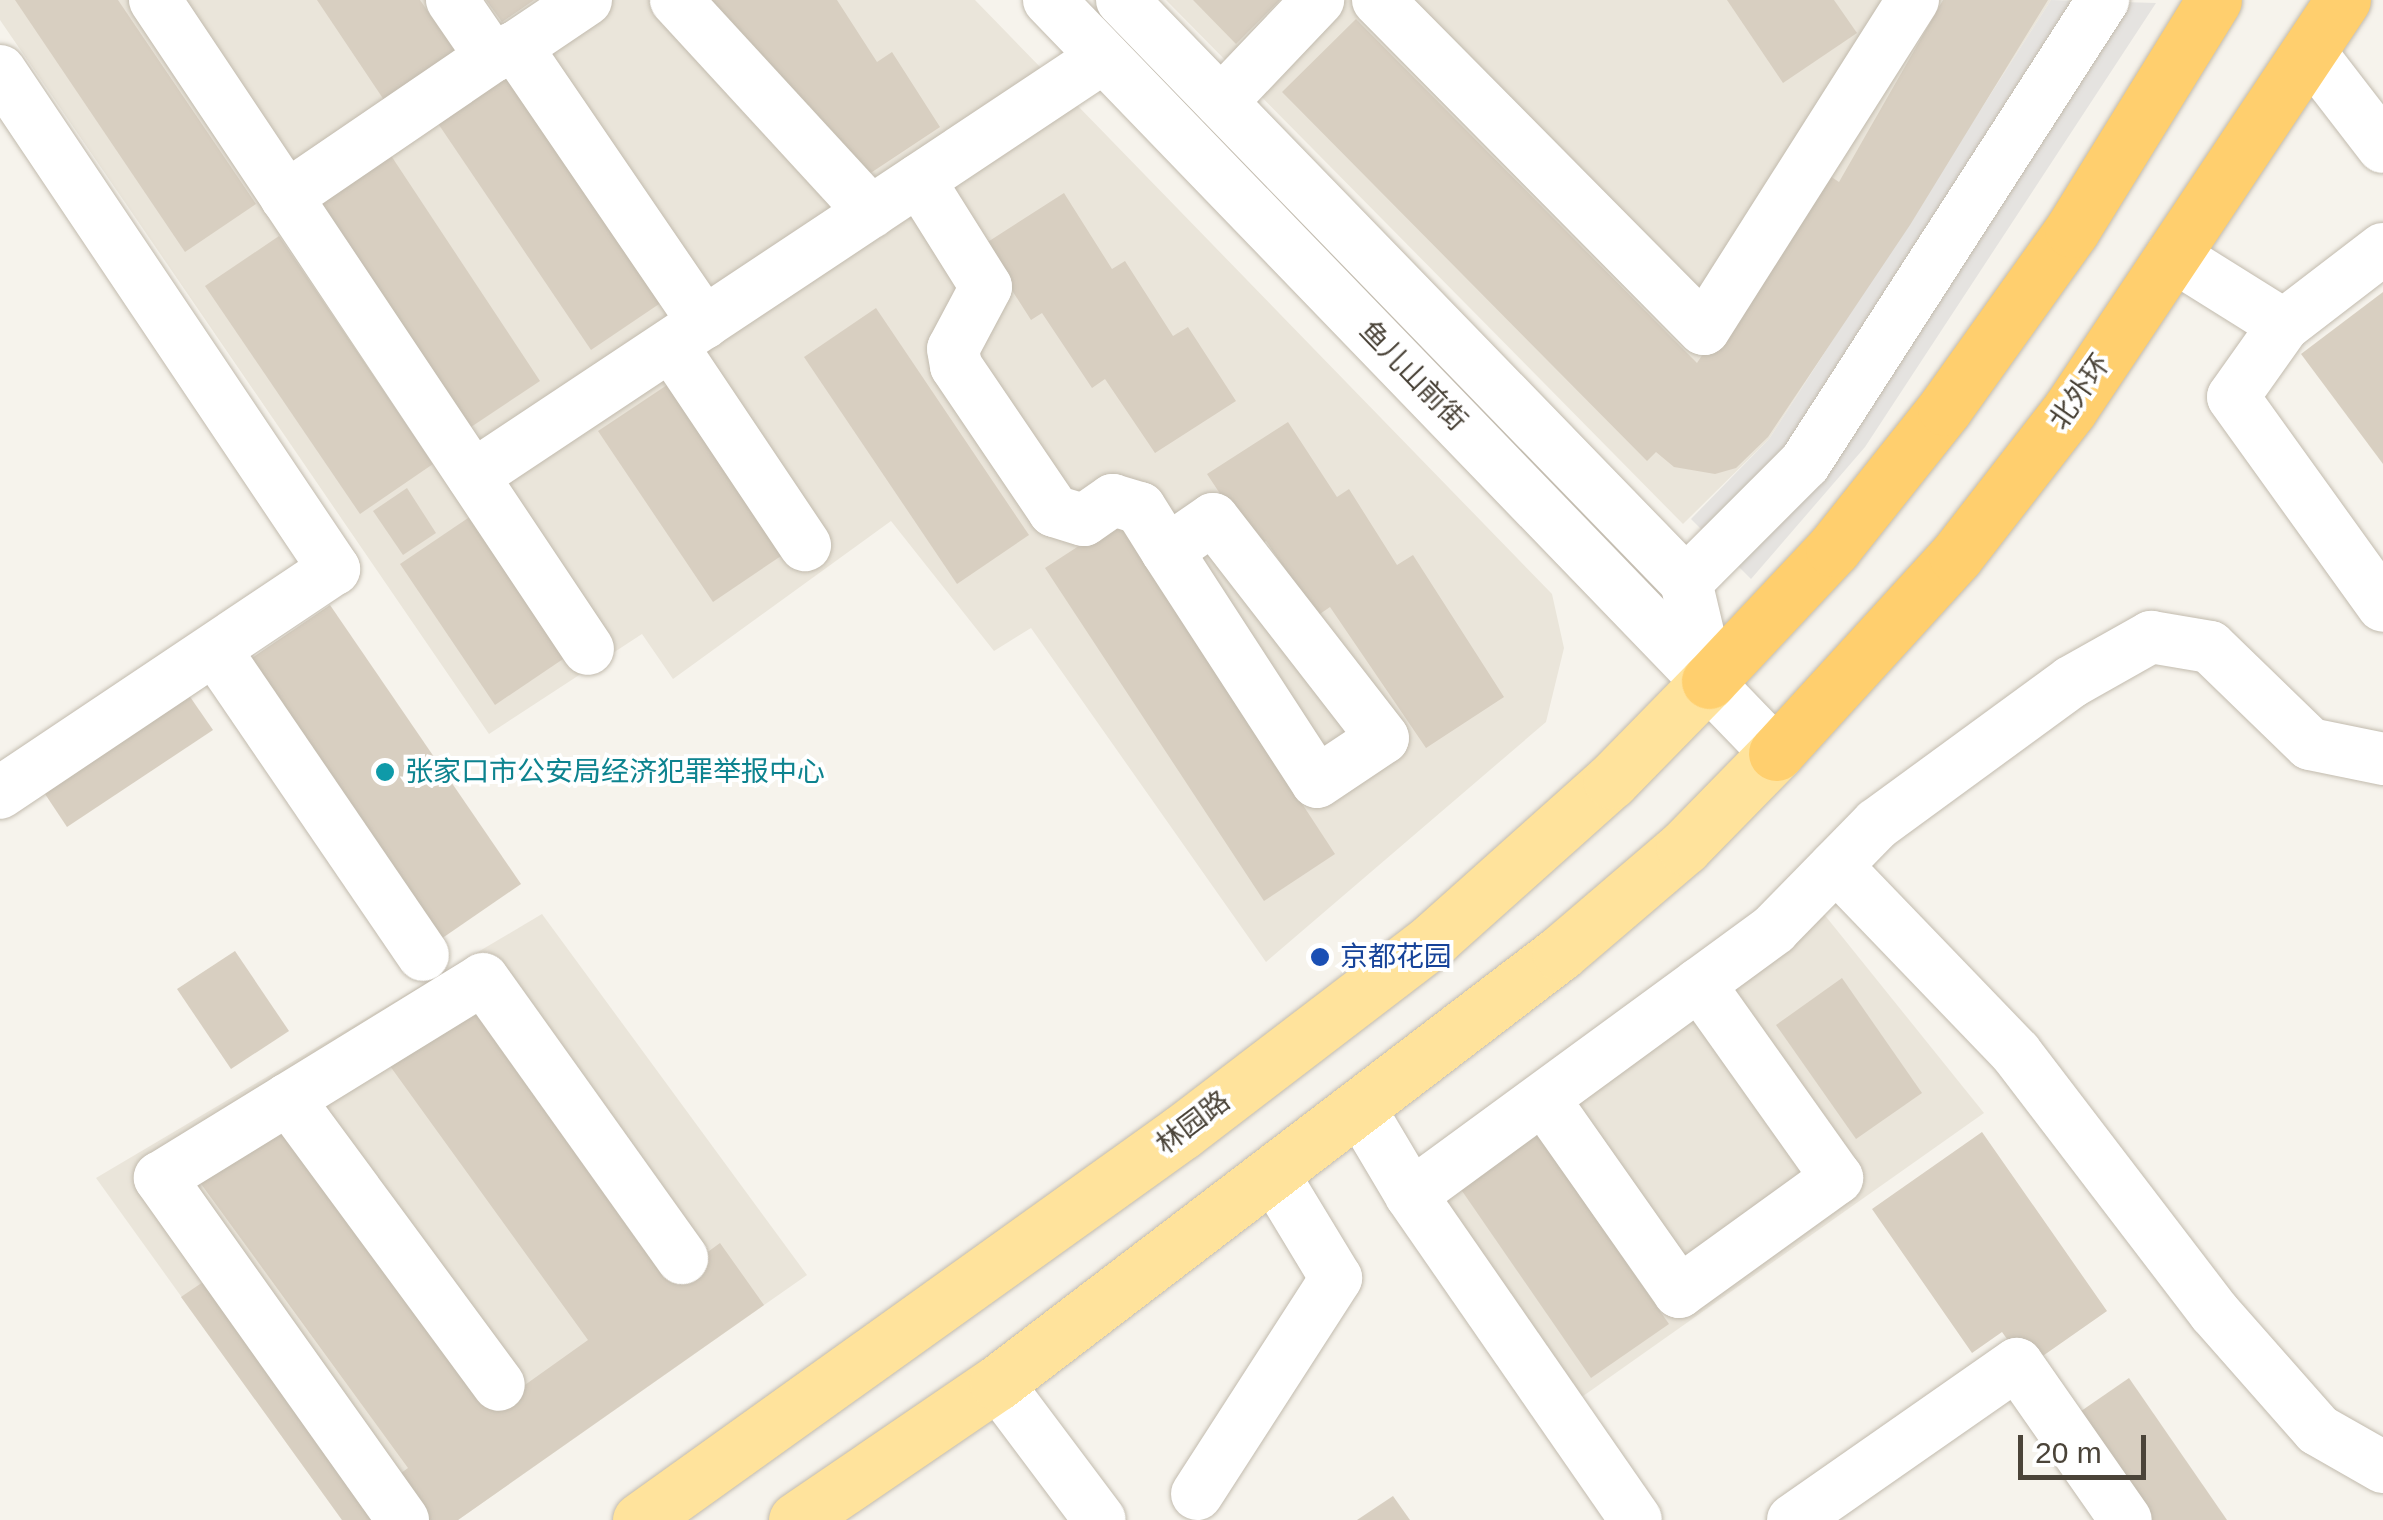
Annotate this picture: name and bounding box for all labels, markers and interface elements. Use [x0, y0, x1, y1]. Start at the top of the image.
street label: 鱼儿山前街 [1352, 314, 1474, 438]
street label: 北外环 [2042, 348, 2118, 436]
place label: 张家口市公安局经济犯罪举报中心 [405, 755, 825, 789]
marker: 张家口市公安局经济犯罪举报中心 [374, 761, 396, 783]
place label: 京都花园 [1340, 940, 1452, 974]
marker: 京都花园 [1309, 946, 1331, 968]
street label: 林园路 [1149, 1084, 1237, 1162]
scale bar [2023, 1415, 2150, 1477]
text: 20 m [2035, 1436, 2102, 1469]

